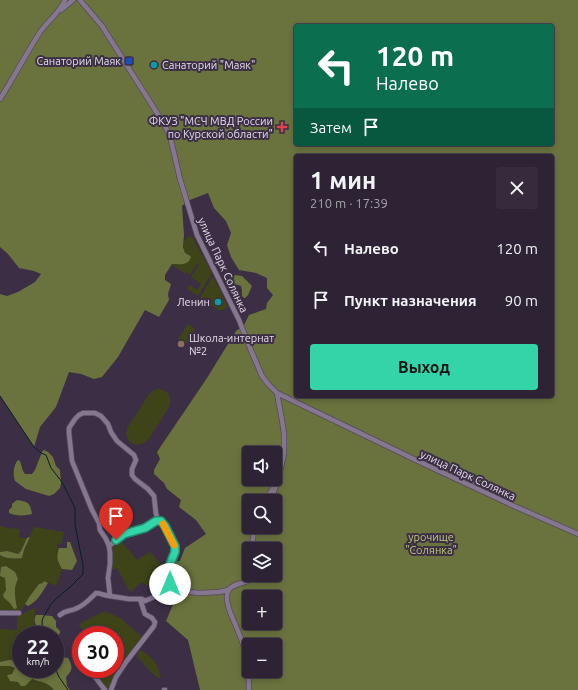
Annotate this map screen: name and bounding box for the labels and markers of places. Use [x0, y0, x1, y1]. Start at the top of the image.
place label: Санаторий Маяк [36, 55, 121, 67]
marker: Санаторий Маяк [124, 56, 134, 66]
place label: Санаторий "Маяк" [162, 59, 255, 71]
marker: Санаторий "Маяк" [149, 60, 159, 70]
place label: ФКУЗ "МСЧ МВД России по Курской области" [149, 115, 273, 140]
marker: ФКУЗ "МСЧ МВД России по Курской области" [276, 121, 288, 133]
place label: Ленин [177, 296, 210, 308]
marker: Ленин [213, 297, 223, 307]
place label: Школа-интернат №2 [189, 332, 274, 357]
marker: Школа-интернат №2 [176, 339, 186, 349]
pin [99, 499, 133, 540]

